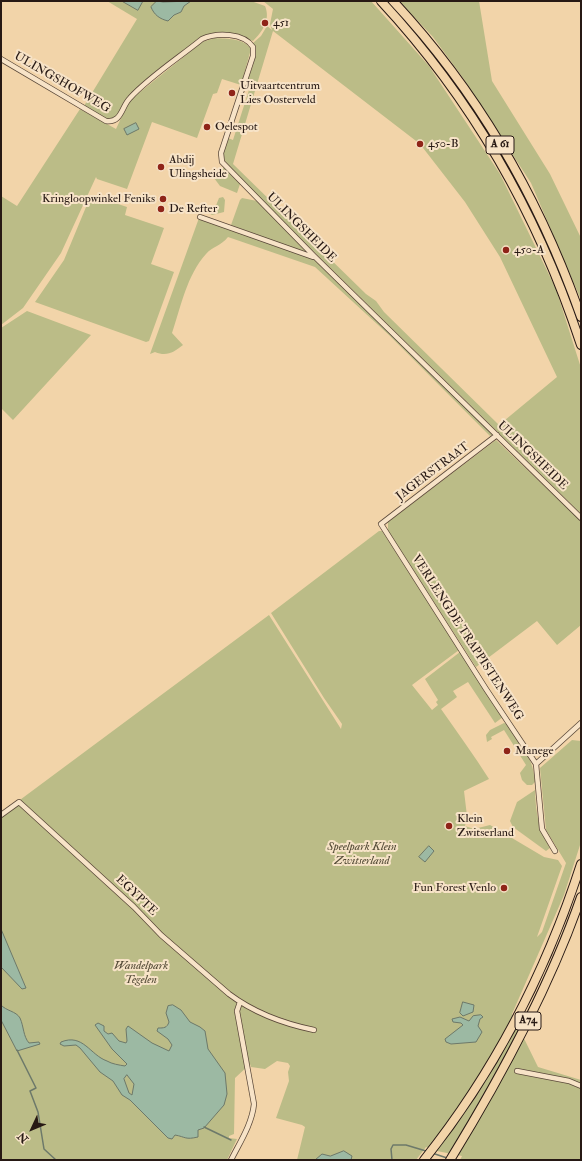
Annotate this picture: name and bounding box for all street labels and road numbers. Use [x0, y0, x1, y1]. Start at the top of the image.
street label: ULINGSHOFWEG [11, 50, 113, 116]
road number: A 61 [486, 136, 514, 154]
street label: ULINGSHEIDE [263, 190, 339, 266]
street label: ULINGSHEIDE [494, 419, 570, 493]
street label: JAGERSTRAAT [394, 440, 472, 504]
street label: VERLENGDE TRAPPISTENWEG [408, 553, 526, 723]
street label: EGYPTE [112, 873, 160, 919]
road number: A74 [515, 1012, 541, 1030]

